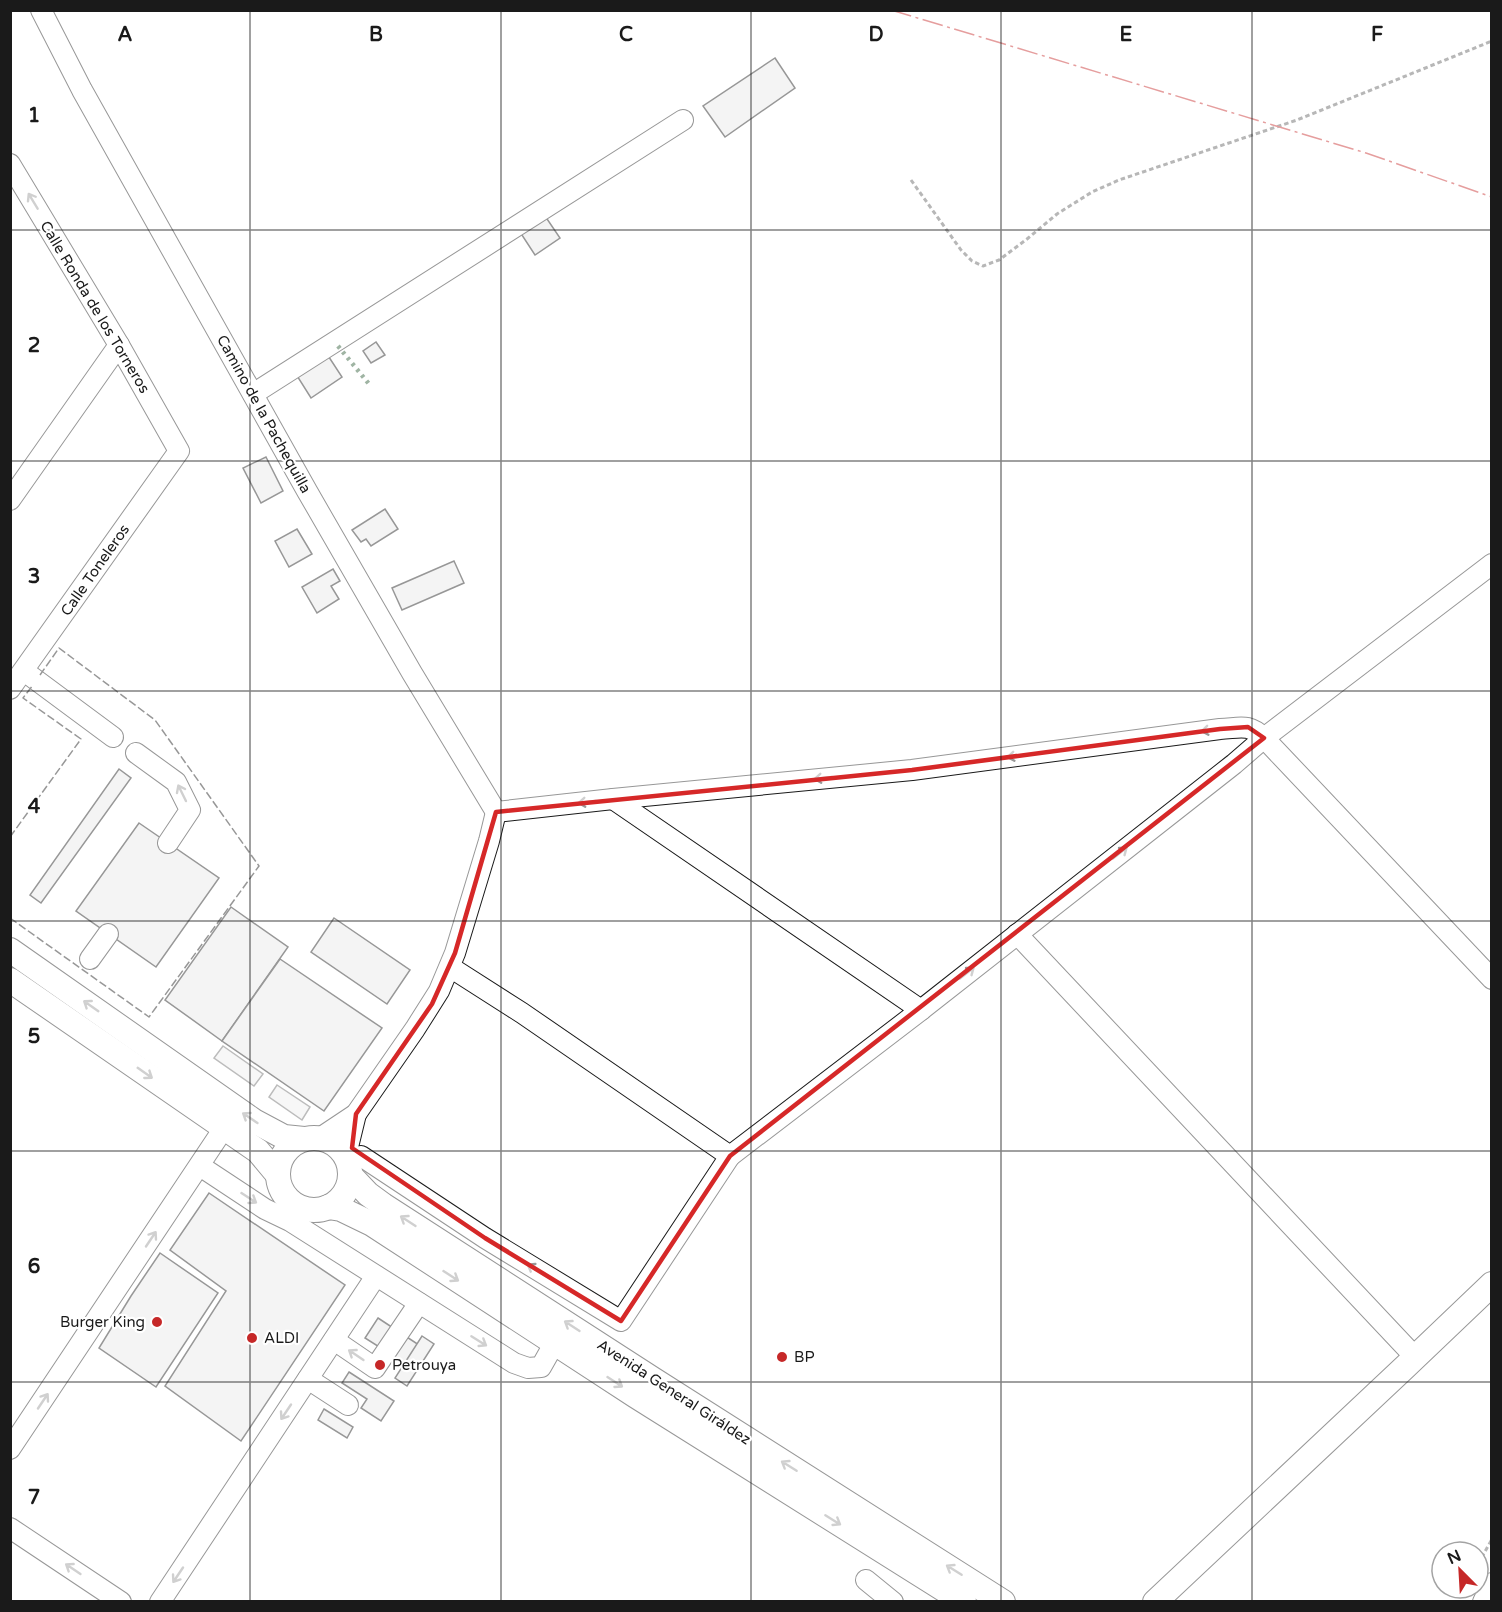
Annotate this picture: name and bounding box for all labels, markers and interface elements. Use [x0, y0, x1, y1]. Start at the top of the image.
text: A [118, 23, 133, 47]
text: B [369, 23, 383, 47]
text: C [619, 23, 633, 47]
text: D [868, 23, 884, 47]
text: E [1120, 23, 1133, 47]
text: F [1371, 23, 1383, 47]
text: 1 [28, 104, 40, 128]
one-way arrow [26, 193, 38, 210]
street label: Calle Ronda de los Torneros [36, 218, 154, 396]
street label: Camino de la Pachequilla [213, 332, 315, 496]
text: 2 [28, 334, 40, 358]
street label: Calle Toneleros [57, 521, 133, 619]
text: 3 [28, 565, 40, 589]
one-way arrow [1200, 725, 1220, 736]
one-way arrow [1007, 751, 1027, 762]
one-way arrow [813, 773, 833, 784]
one-way arrow [175, 784, 187, 802]
text: 4 [28, 795, 41, 819]
one-way arrow [577, 796, 597, 807]
one-way arrow [1112, 847, 1128, 860]
one-way arrow [959, 967, 975, 980]
one-way arrow [83, 1000, 99, 1012]
text: 5 [28, 1025, 40, 1049]
one-way arrow [136, 1067, 152, 1079]
one-way arrow [243, 1112, 259, 1124]
one-way arrow [240, 1192, 256, 1204]
one-way arrow [400, 1215, 417, 1227]
one-way arrow [145, 1231, 157, 1247]
text: 6 [28, 1255, 40, 1279]
one-way arrow [527, 1262, 544, 1274]
one-way arrow [443, 1270, 459, 1282]
place label: Burger King [60, 1313, 145, 1331]
marker: Burger King [150, 1315, 164, 1329]
one-way arrow [564, 1320, 581, 1332]
place label: ALDI [264, 1329, 299, 1347]
marker: ALDI [245, 1331, 259, 1345]
one-way arrow [470, 1335, 487, 1347]
street label: Avenida General Giráldez [594, 1336, 754, 1448]
place label: BP [794, 1348, 814, 1366]
one-way arrow [348, 1349, 365, 1361]
marker: BP [775, 1350, 789, 1364]
place label: Petrouya [392, 1356, 456, 1374]
marker: Petrouya [373, 1358, 387, 1372]
one-way arrow [606, 1377, 623, 1389]
one-way arrow [37, 1393, 49, 1410]
one-way arrow [279, 1404, 292, 1421]
one-way arrow [781, 1460, 798, 1472]
text: 7 [28, 1486, 40, 1510]
one-way arrow [824, 1514, 841, 1526]
north arrow [1430, 1540, 1490, 1600]
text: N [1444, 1545, 1464, 1569]
one-way arrow [65, 1563, 81, 1575]
one-way arrow [946, 1564, 963, 1576]
one-way arrow [171, 1566, 184, 1583]

